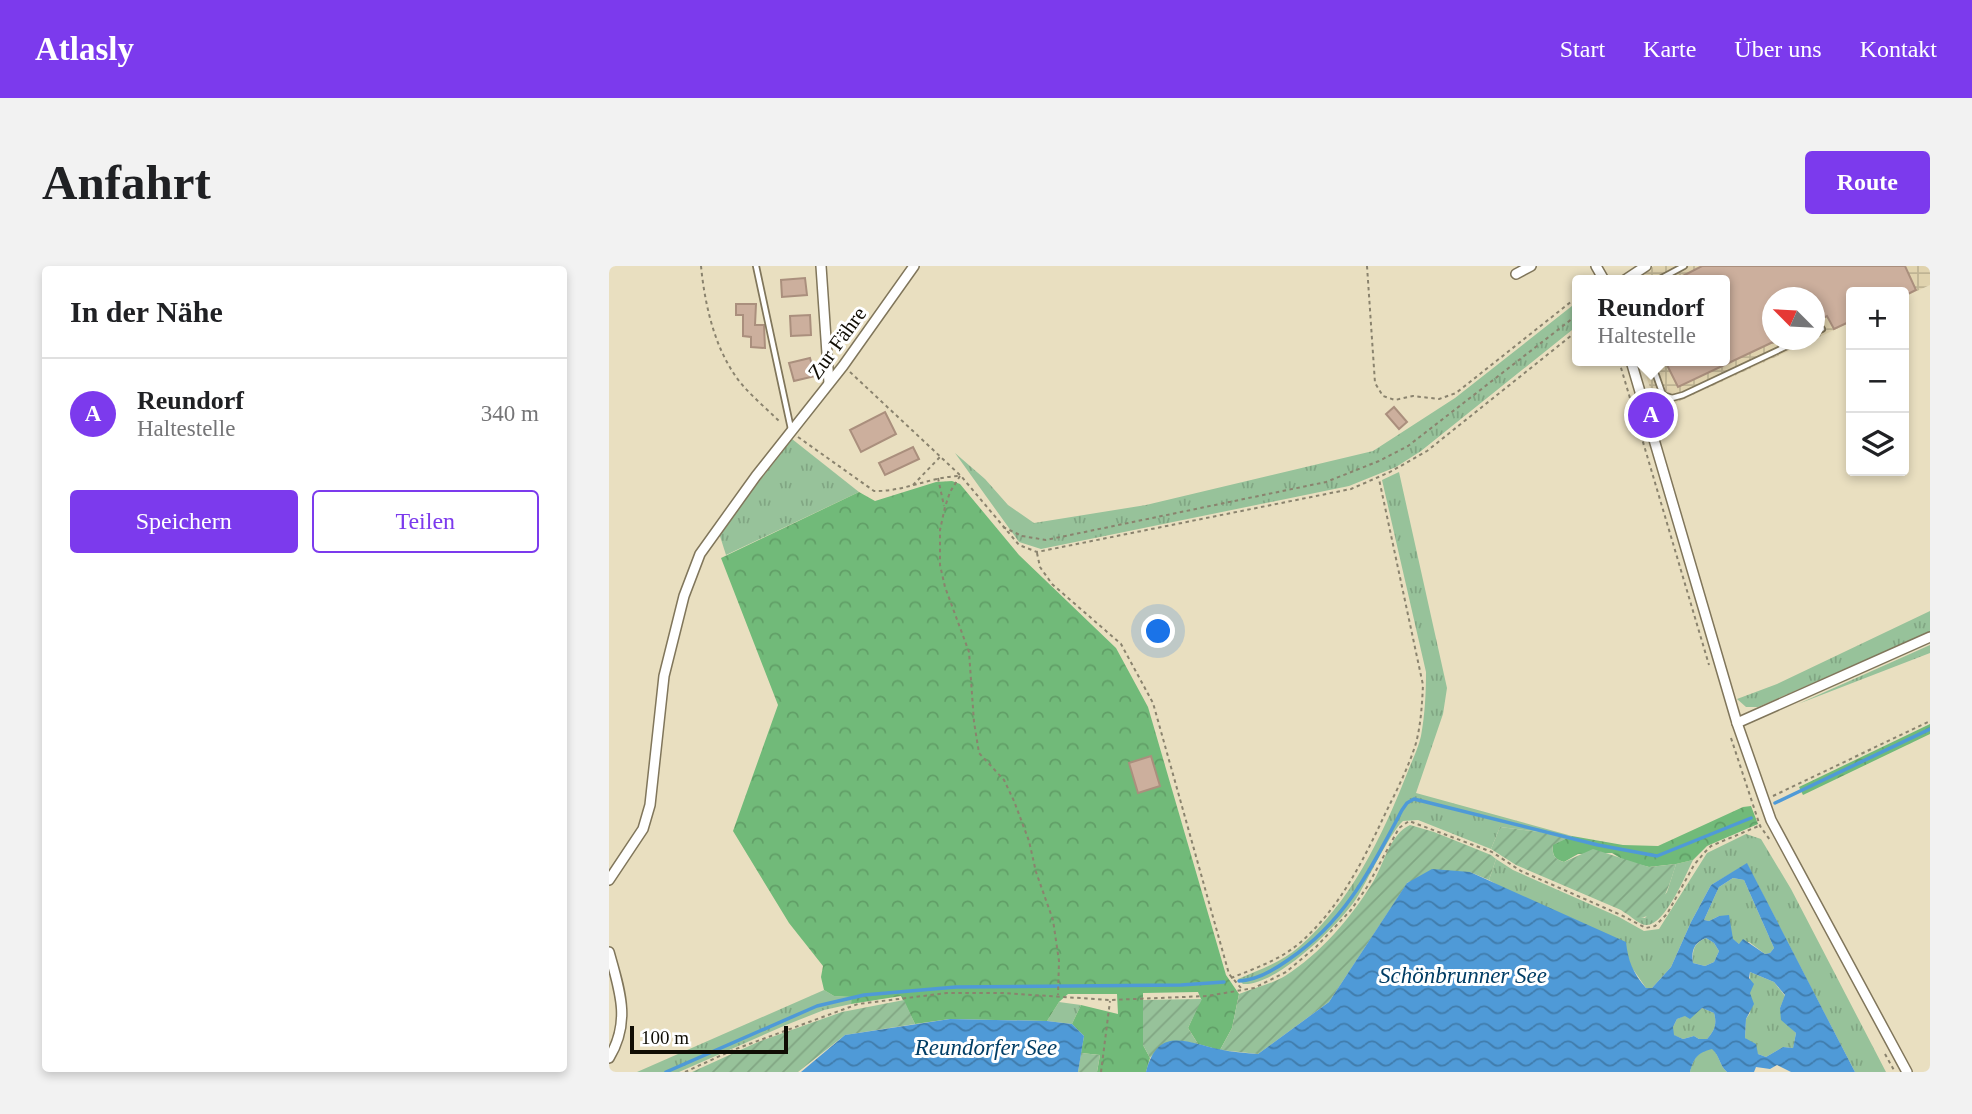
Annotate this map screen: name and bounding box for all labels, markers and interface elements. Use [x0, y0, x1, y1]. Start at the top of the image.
text: Atlasly [35, 31, 134, 67]
text: Start [1560, 36, 1605, 62]
text: Karte [1643, 36, 1696, 62]
text: Über uns [1734, 36, 1822, 62]
text: Kontakt [1860, 36, 1937, 62]
button: Route [1805, 151, 1930, 214]
text: Anfahrt [42, 155, 211, 210]
popup [1572, 275, 1730, 366]
north arrow [1762, 287, 1825, 350]
map controls [1846, 287, 1909, 476]
button: + [1846, 287, 1909, 350]
text: Reundorf [1598, 293, 1704, 322]
text: In der Nähe [70, 295, 223, 328]
street label: Zur Fähre [803, 302, 871, 384]
text: Haltestelle [1598, 323, 1696, 348]
button: − [1846, 350, 1909, 413]
text: Reundorf [137, 386, 244, 415]
pin: A [1628, 389, 1674, 441]
text: A [85, 401, 101, 426]
text: 340 m [481, 401, 539, 426]
button: layers [1846, 413, 1909, 476]
text: Haltestelle [137, 416, 235, 441]
button: Speichern [70, 490, 298, 553]
button: Teilen [312, 490, 539, 553]
your location [1141, 614, 1175, 648]
water label: Schönbrunner See [1379, 963, 1547, 988]
scale bar [630, 1023, 787, 1055]
text: 100 m [641, 1027, 689, 1048]
water label: Reundorfer See [914, 1035, 1057, 1060]

